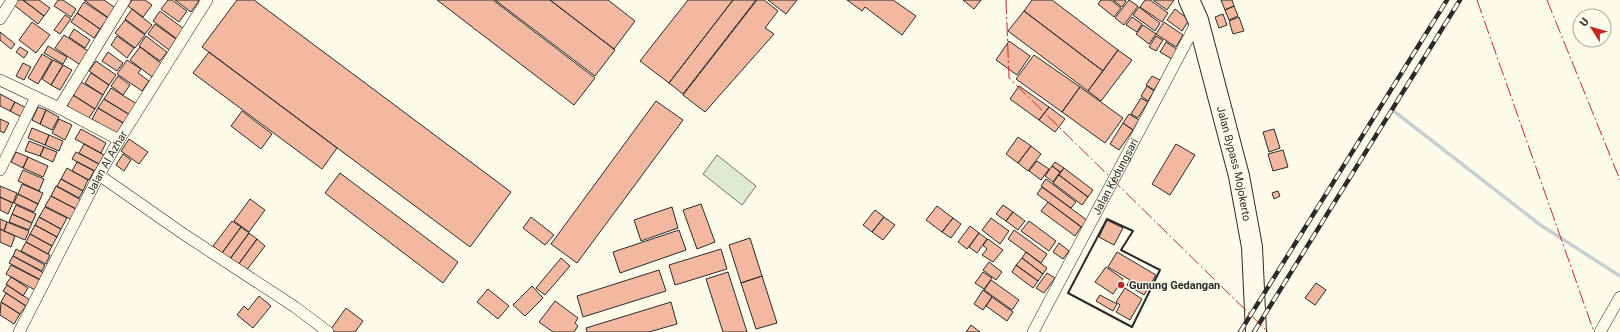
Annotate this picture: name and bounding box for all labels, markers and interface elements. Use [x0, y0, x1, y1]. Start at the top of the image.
north arrow [1572, 8, 1612, 48]
text: U [1577, 15, 1592, 29]
street label: Jalan Bypass Mojokerto [1214, 105, 1254, 222]
street label: Jalan Al Azhar [84, 128, 130, 196]
street label: Jalan Kedungsari [1090, 136, 1141, 217]
place label: Gunung Gedangan [1129, 279, 1220, 292]
marker: Gunung Gedangan [1116, 280, 1126, 290]

